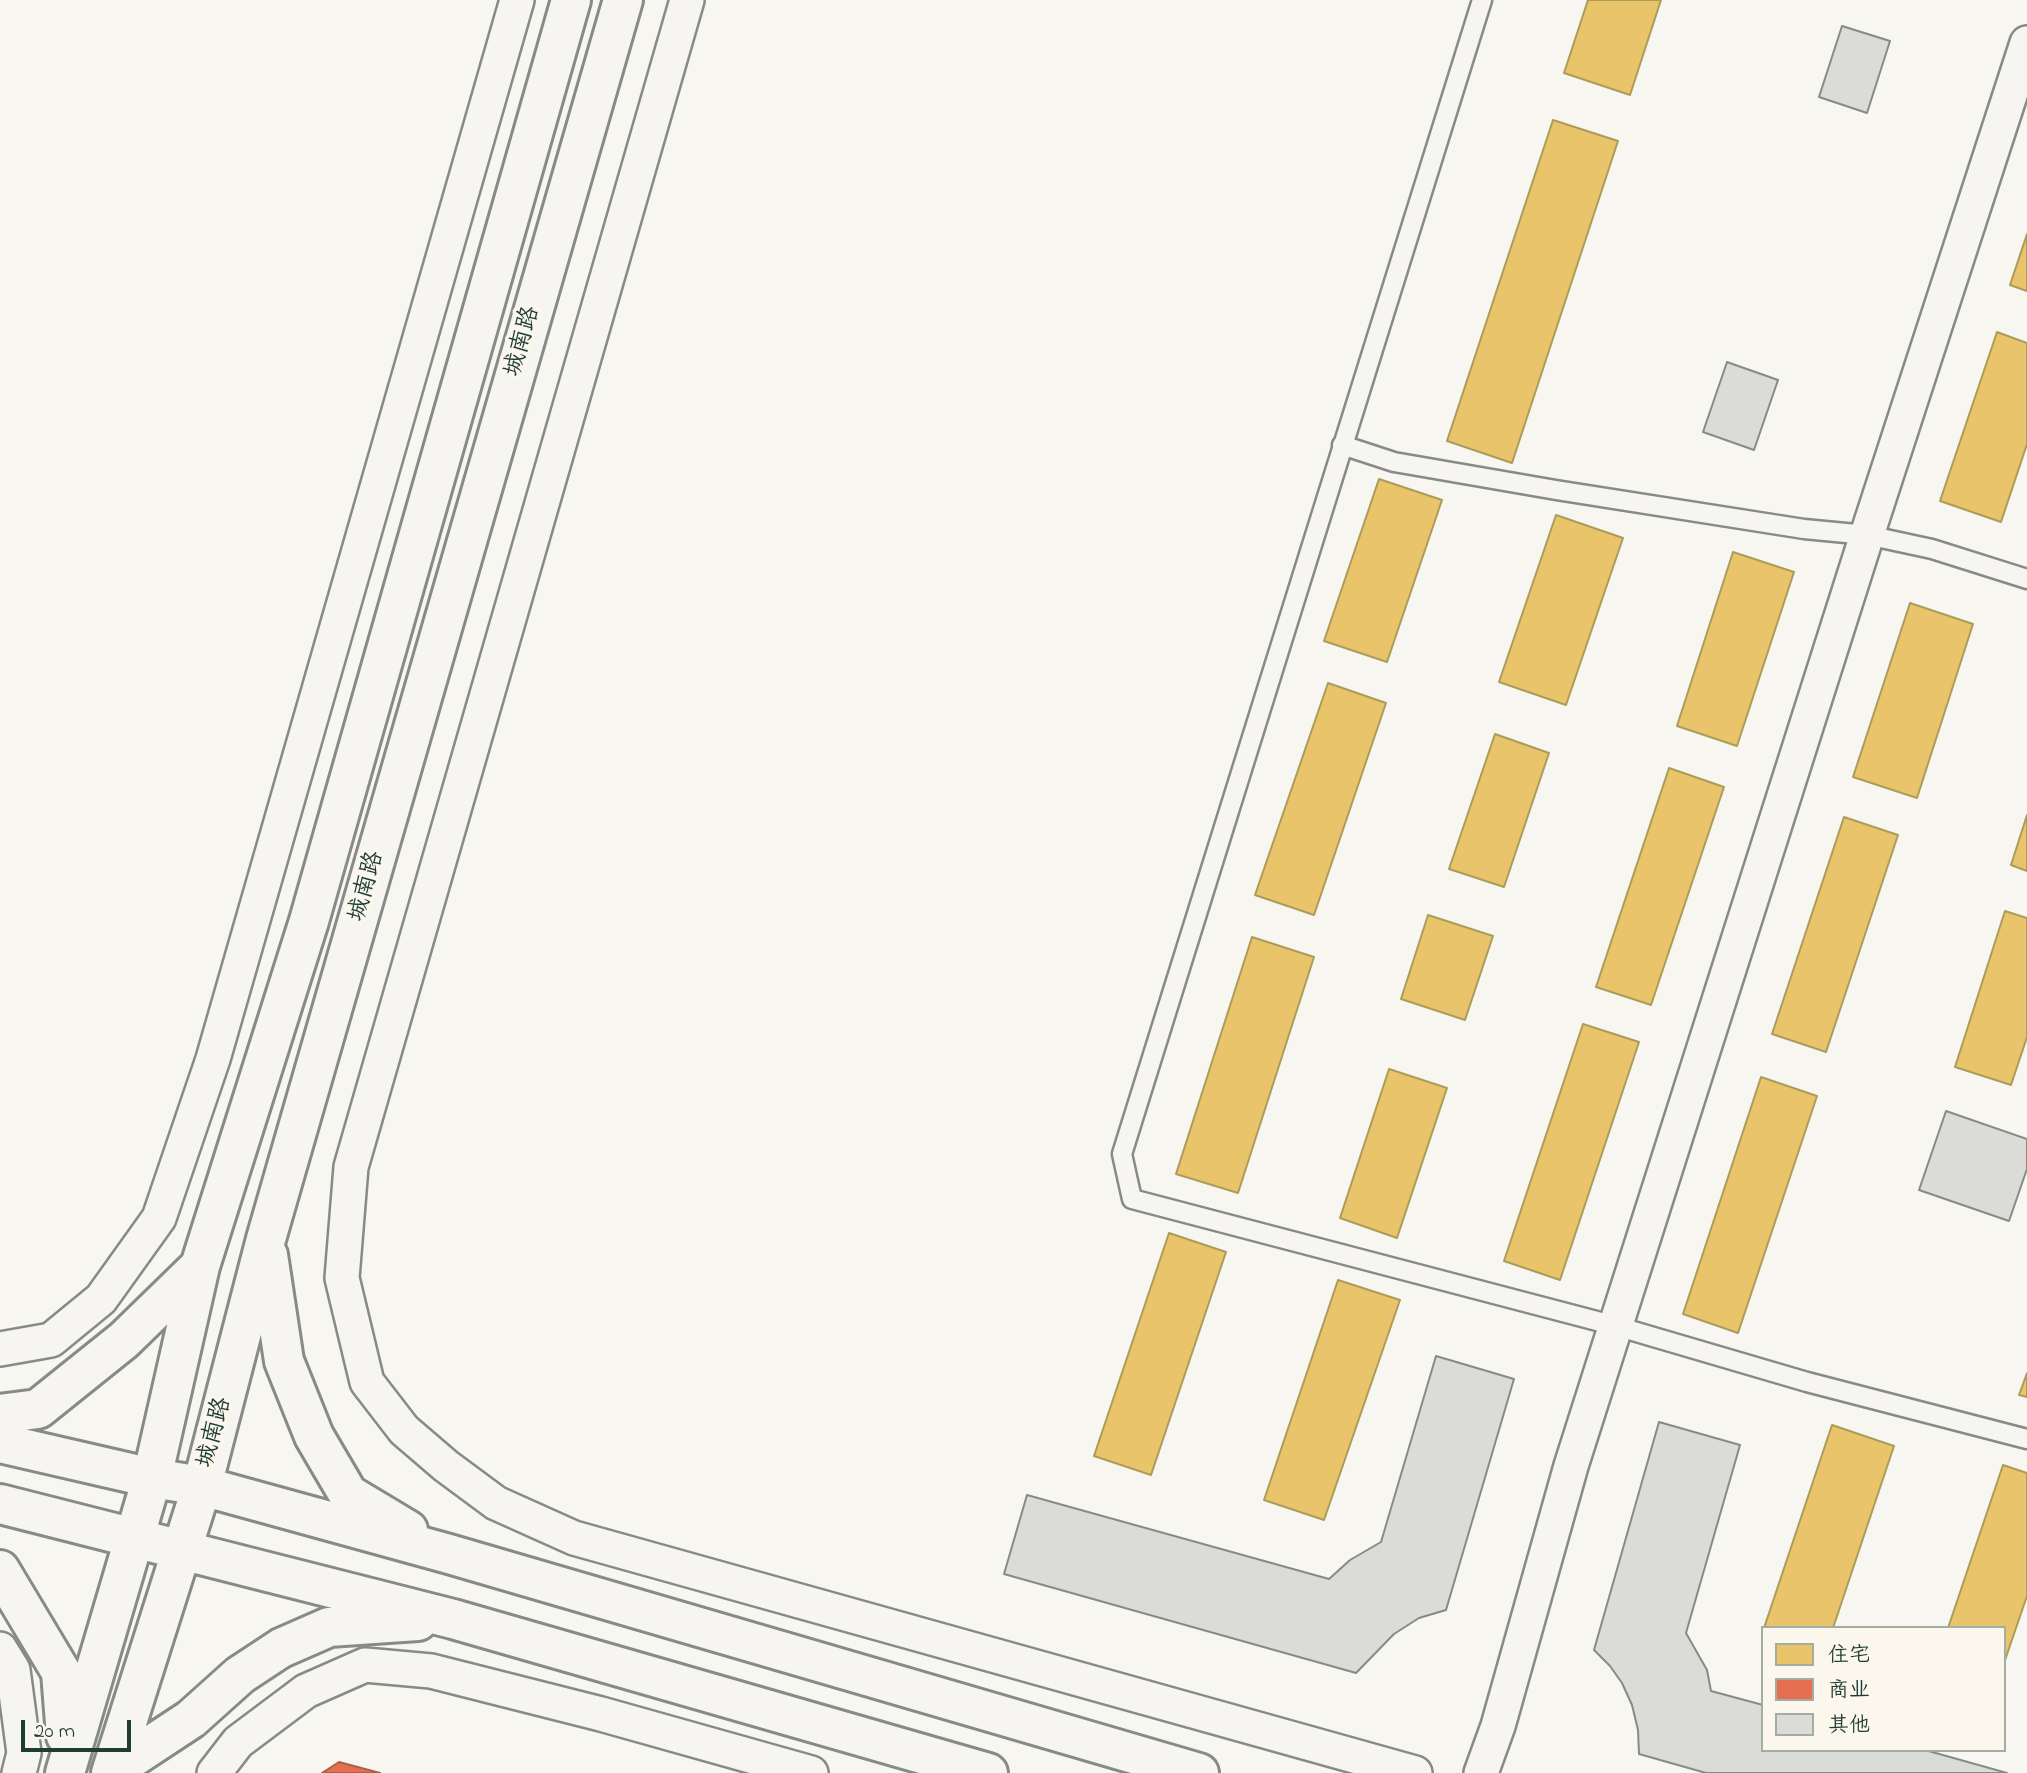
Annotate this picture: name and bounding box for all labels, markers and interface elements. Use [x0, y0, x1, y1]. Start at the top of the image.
street label: 城南路 [500, 303, 548, 381]
street label: 城南路 [344, 848, 392, 926]
street label: 城南路 [193, 1394, 239, 1472]
legend [1761, 1626, 2006, 1752]
text: 住宅 [1828, 1641, 1870, 1671]
text: 商业 [1828, 1676, 1870, 1706]
scale bar [24, 1706, 135, 1750]
text: 其他 [1828, 1711, 1870, 1741]
text: 20 m [34, 1717, 75, 1747]

